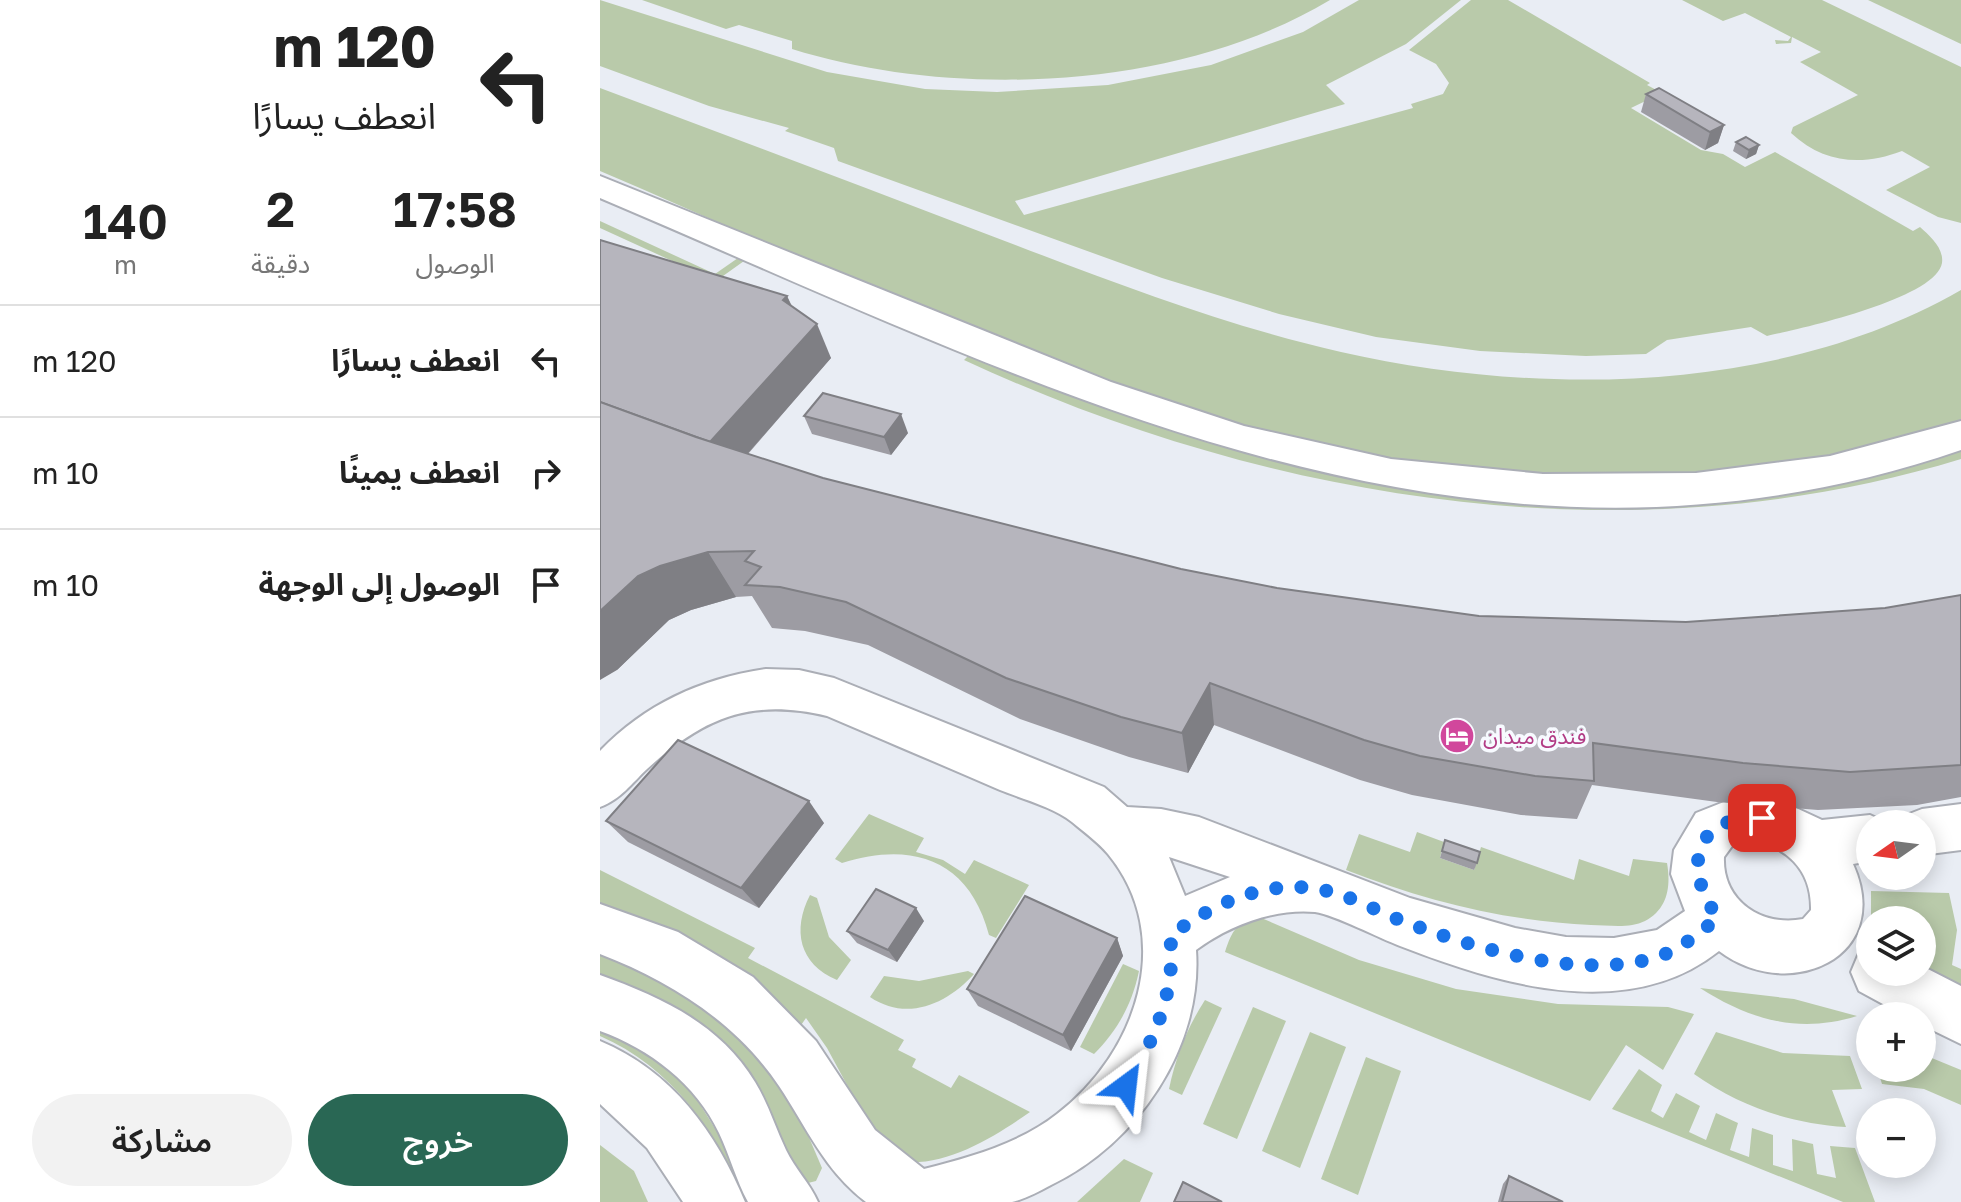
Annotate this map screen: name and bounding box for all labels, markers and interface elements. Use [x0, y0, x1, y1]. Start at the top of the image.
text: 120 m [274, 12, 436, 79]
icon: left [464, 32, 568, 136]
text: انعطف يسارًا [252, 94, 436, 137]
text: 2 [266, 180, 295, 238]
text: 17:58 [393, 180, 517, 238]
text: 140 [83, 192, 168, 250]
text: دقيقة [251, 248, 310, 279]
text: الوصول [416, 248, 495, 279]
text: m [114, 249, 137, 280]
icon: left [524, 339, 568, 383]
text: انعطف يسارًا [331, 342, 500, 378]
text: 120 m [32, 343, 117, 379]
icon: right [524, 451, 568, 495]
text: انعطف يمينًا [339, 454, 500, 490]
text: 10 m [32, 455, 99, 491]
icon: arrive [524, 563, 568, 607]
text: الوصول إلى الوجهة [258, 566, 500, 602]
text: 10 m [32, 567, 99, 603]
hotel icon: فندق ميدان [1438, 717, 1476, 755]
place label: فندق ميدان [1483, 722, 1586, 749]
pin [1728, 784, 1796, 852]
icon: arrive [1740, 796, 1784, 840]
north arrow [1856, 810, 1936, 890]
map controls [1856, 810, 1936, 1178]
button: layers [1856, 906, 1936, 986]
button: + [1856, 1002, 1936, 1082]
position arrow [1084, 1044, 1168, 1128]
button: مشاركة [32, 1094, 292, 1186]
button: خروج [308, 1094, 568, 1186]
button: − [1856, 1098, 1936, 1178]

